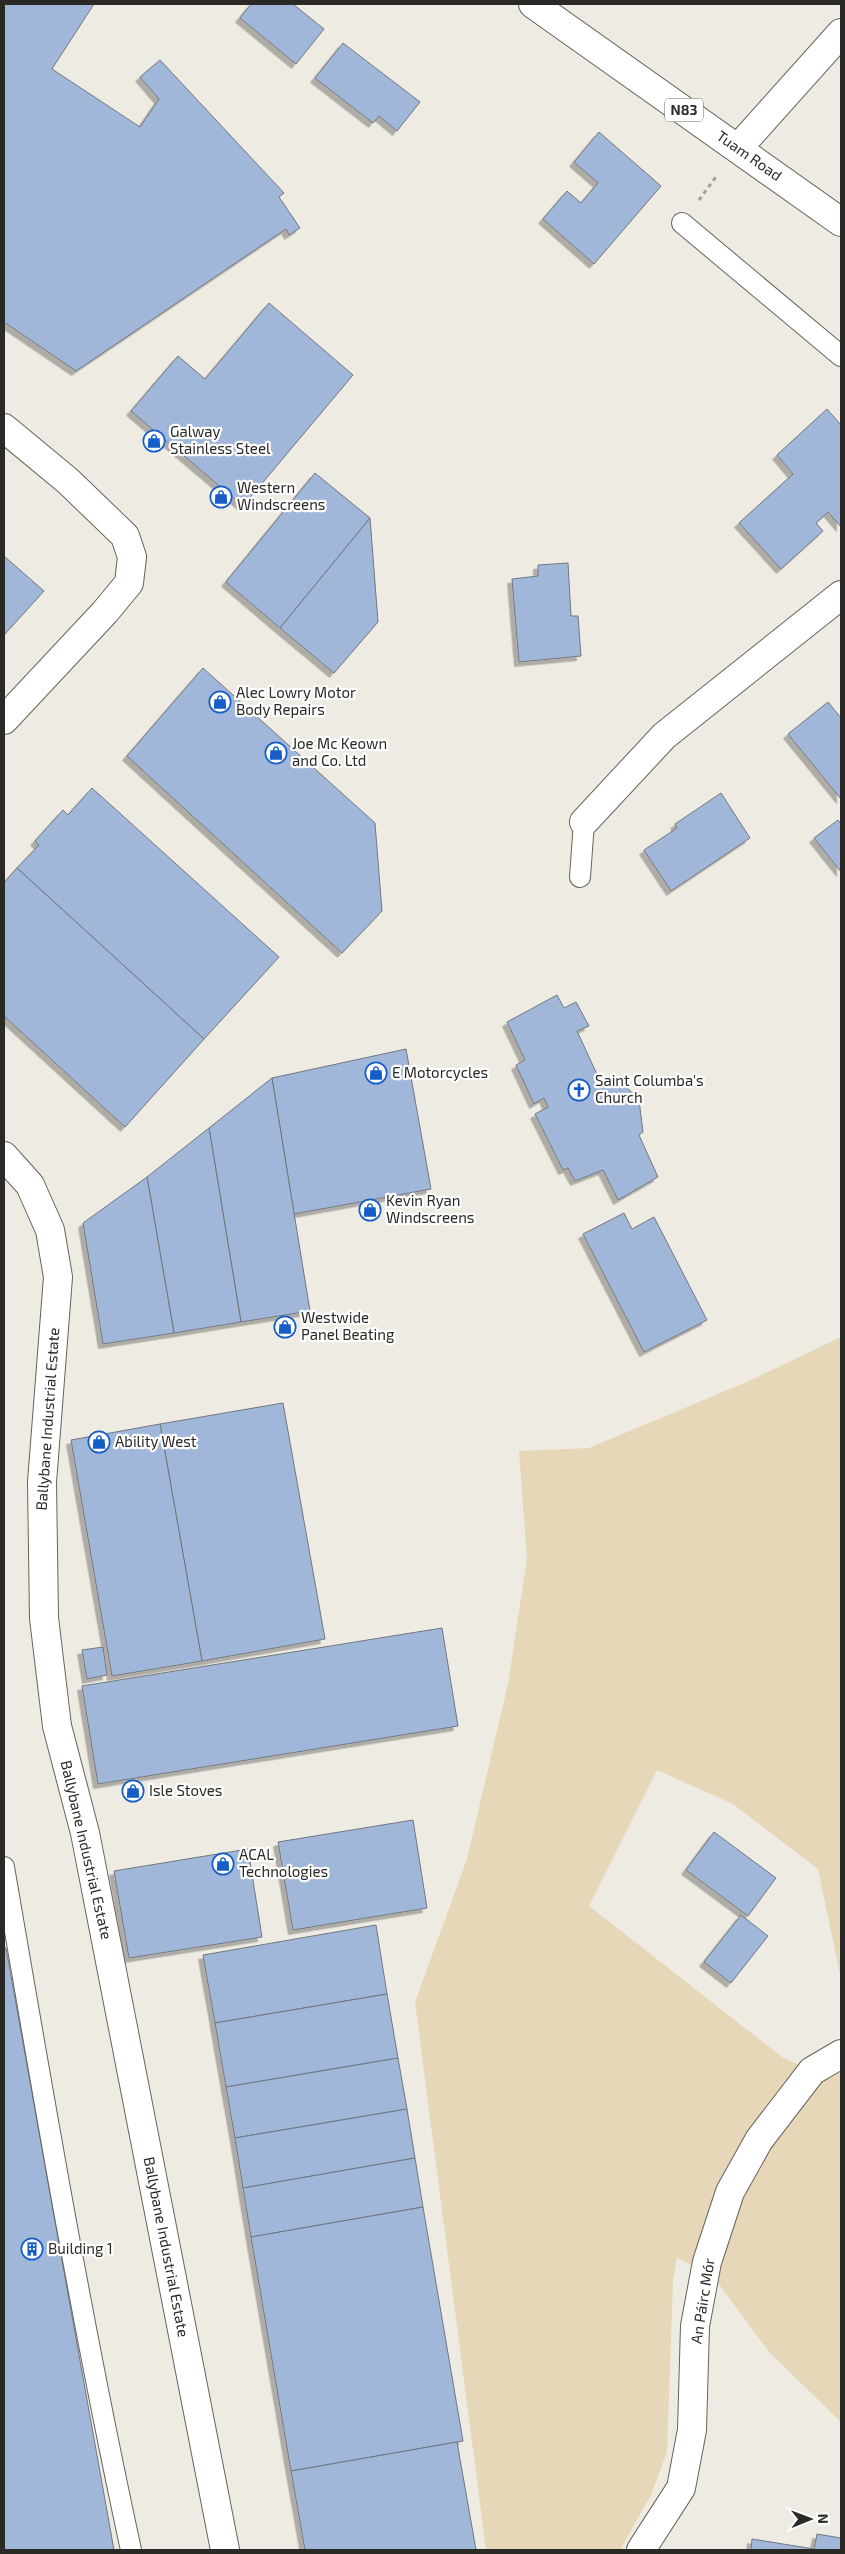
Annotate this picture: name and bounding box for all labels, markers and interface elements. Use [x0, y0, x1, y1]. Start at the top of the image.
road number: N83 [665, 98, 703, 122]
street label: Tuam Road [714, 126, 786, 184]
place label: Galway Stainless Steel [170, 422, 271, 457]
shop icon: Galway Stainless Steel [142, 429, 166, 453]
place label: Western Windscreens [237, 478, 325, 513]
shop icon: Western Windscreens [209, 485, 233, 509]
place label: Alec Lowry Motor Body Repairs [236, 683, 356, 718]
shop icon: Alec Lowry Motor Body Repairs [208, 690, 232, 714]
place label: Joe Mc Keown and Co. Ltd [292, 734, 387, 769]
shop icon: Joe Mc Keown and Co. Ltd [264, 741, 288, 765]
shop icon: E Motorcycles [364, 1061, 388, 1085]
place label: E Motorcycles [392, 1063, 488, 1081]
place label: Saint Columba's Church [595, 1071, 704, 1106]
church icon: Saint Columba's Church [567, 1078, 591, 1102]
place label: Kevin Ryan Windscreens [386, 1191, 474, 1226]
shop icon: Kevin Ryan Windscreens [358, 1198, 382, 1222]
place label: Westwide Panel Beating [301, 1308, 395, 1343]
shop icon: Westwide Panel Beating [273, 1315, 297, 1339]
street label: Ballybane Industrial Estate [32, 1327, 62, 1511]
shop icon: Ability West [87, 1430, 111, 1454]
place label: Ability West [115, 1432, 197, 1450]
street label: Ballybane Industrial Estate [58, 1758, 116, 1941]
shop icon: Isle Stoves [121, 1779, 145, 1803]
place label: Isle Stoves [149, 1781, 222, 1799]
place label: ACAL Technologies [239, 1845, 328, 1880]
shop icon: ACAL Technologies [211, 1852, 235, 1876]
street label: Ballybane Industrial Estate [141, 2155, 193, 2338]
building icon: Building 1 [20, 2237, 44, 2261]
place label: Building 1 [48, 2239, 113, 2257]
street label: An Páirc Mór [686, 2257, 718, 2345]
north arrow [785, 2494, 835, 2544]
text: N [815, 2514, 832, 2524]

